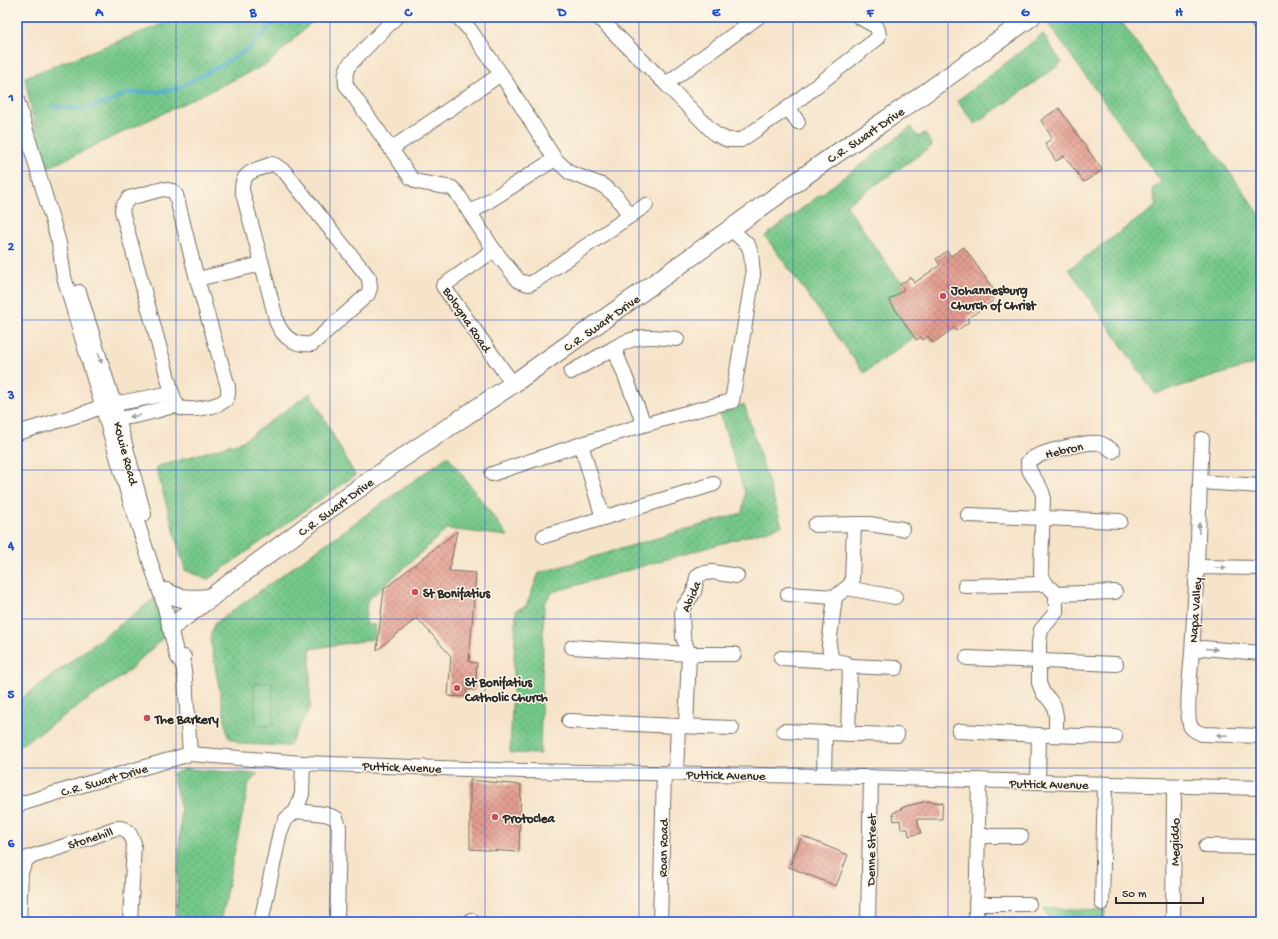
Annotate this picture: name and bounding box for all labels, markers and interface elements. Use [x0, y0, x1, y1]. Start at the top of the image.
text: A [94, 6, 104, 21]
text: B [249, 6, 258, 21]
text: C [403, 6, 413, 21]
text: D [557, 6, 567, 21]
text: E [712, 6, 721, 21]
text: F [866, 6, 875, 21]
text: G [1021, 6, 1030, 21]
text: H [1175, 6, 1183, 21]
text: 1 [7, 91, 14, 106]
street label: C.R. Swart Drive [825, 105, 908, 167]
text: 2 [8, 240, 15, 255]
street label: Bologna Road [438, 284, 494, 357]
place label: Johannesburg Church of Christ [950, 284, 1037, 314]
marker: Johannesburg Church of Christ [938, 291, 948, 301]
street label: C.R. Swart Drive [561, 292, 644, 356]
one-way arrow [97, 352, 103, 364]
text: 3 [7, 389, 15, 404]
one-way arrow [129, 413, 141, 419]
street label: Kowie Road [109, 420, 141, 488]
street label: Hebron [1044, 440, 1086, 463]
street label: C.R. Swart Drive [296, 475, 377, 540]
one-way arrow [1195, 522, 1202, 534]
text: 4 [7, 539, 15, 554]
one-way arrow [1215, 565, 1228, 571]
street label: Napa Valley [1187, 576, 1206, 643]
street label: Abida [679, 579, 706, 615]
place label: St Bonifatius [423, 586, 491, 602]
marker: St Bonifatius [410, 587, 420, 597]
one-way arrow [1206, 645, 1218, 652]
place label: St Bonifatius Catholic Church [464, 675, 548, 706]
marker: St Bonifatius Catholic Church [452, 683, 462, 693]
text: 5 [8, 688, 15, 703]
marker: The Barkery [142, 713, 152, 723]
place label: The Barkery [154, 713, 219, 728]
one-way arrow [1215, 732, 1228, 738]
street label: Puttick Avenue [361, 760, 442, 777]
street label: C.R. Swart Drive [59, 762, 150, 801]
street label: Puttick Avenue [685, 768, 766, 785]
street label: Puttick Avenue [1008, 777, 1089, 794]
marker: Protoclea [490, 812, 500, 822]
place label: Protoclea [502, 812, 556, 827]
street label: Denne Street [864, 812, 881, 887]
street label: Roan Road [656, 817, 673, 877]
street label: Megiddo [1169, 818, 1184, 866]
street label: Stonehill [66, 825, 115, 854]
text: 6 [8, 837, 15, 852]
scale bar [1116, 879, 1203, 905]
text: 50 m [1122, 888, 1147, 902]

